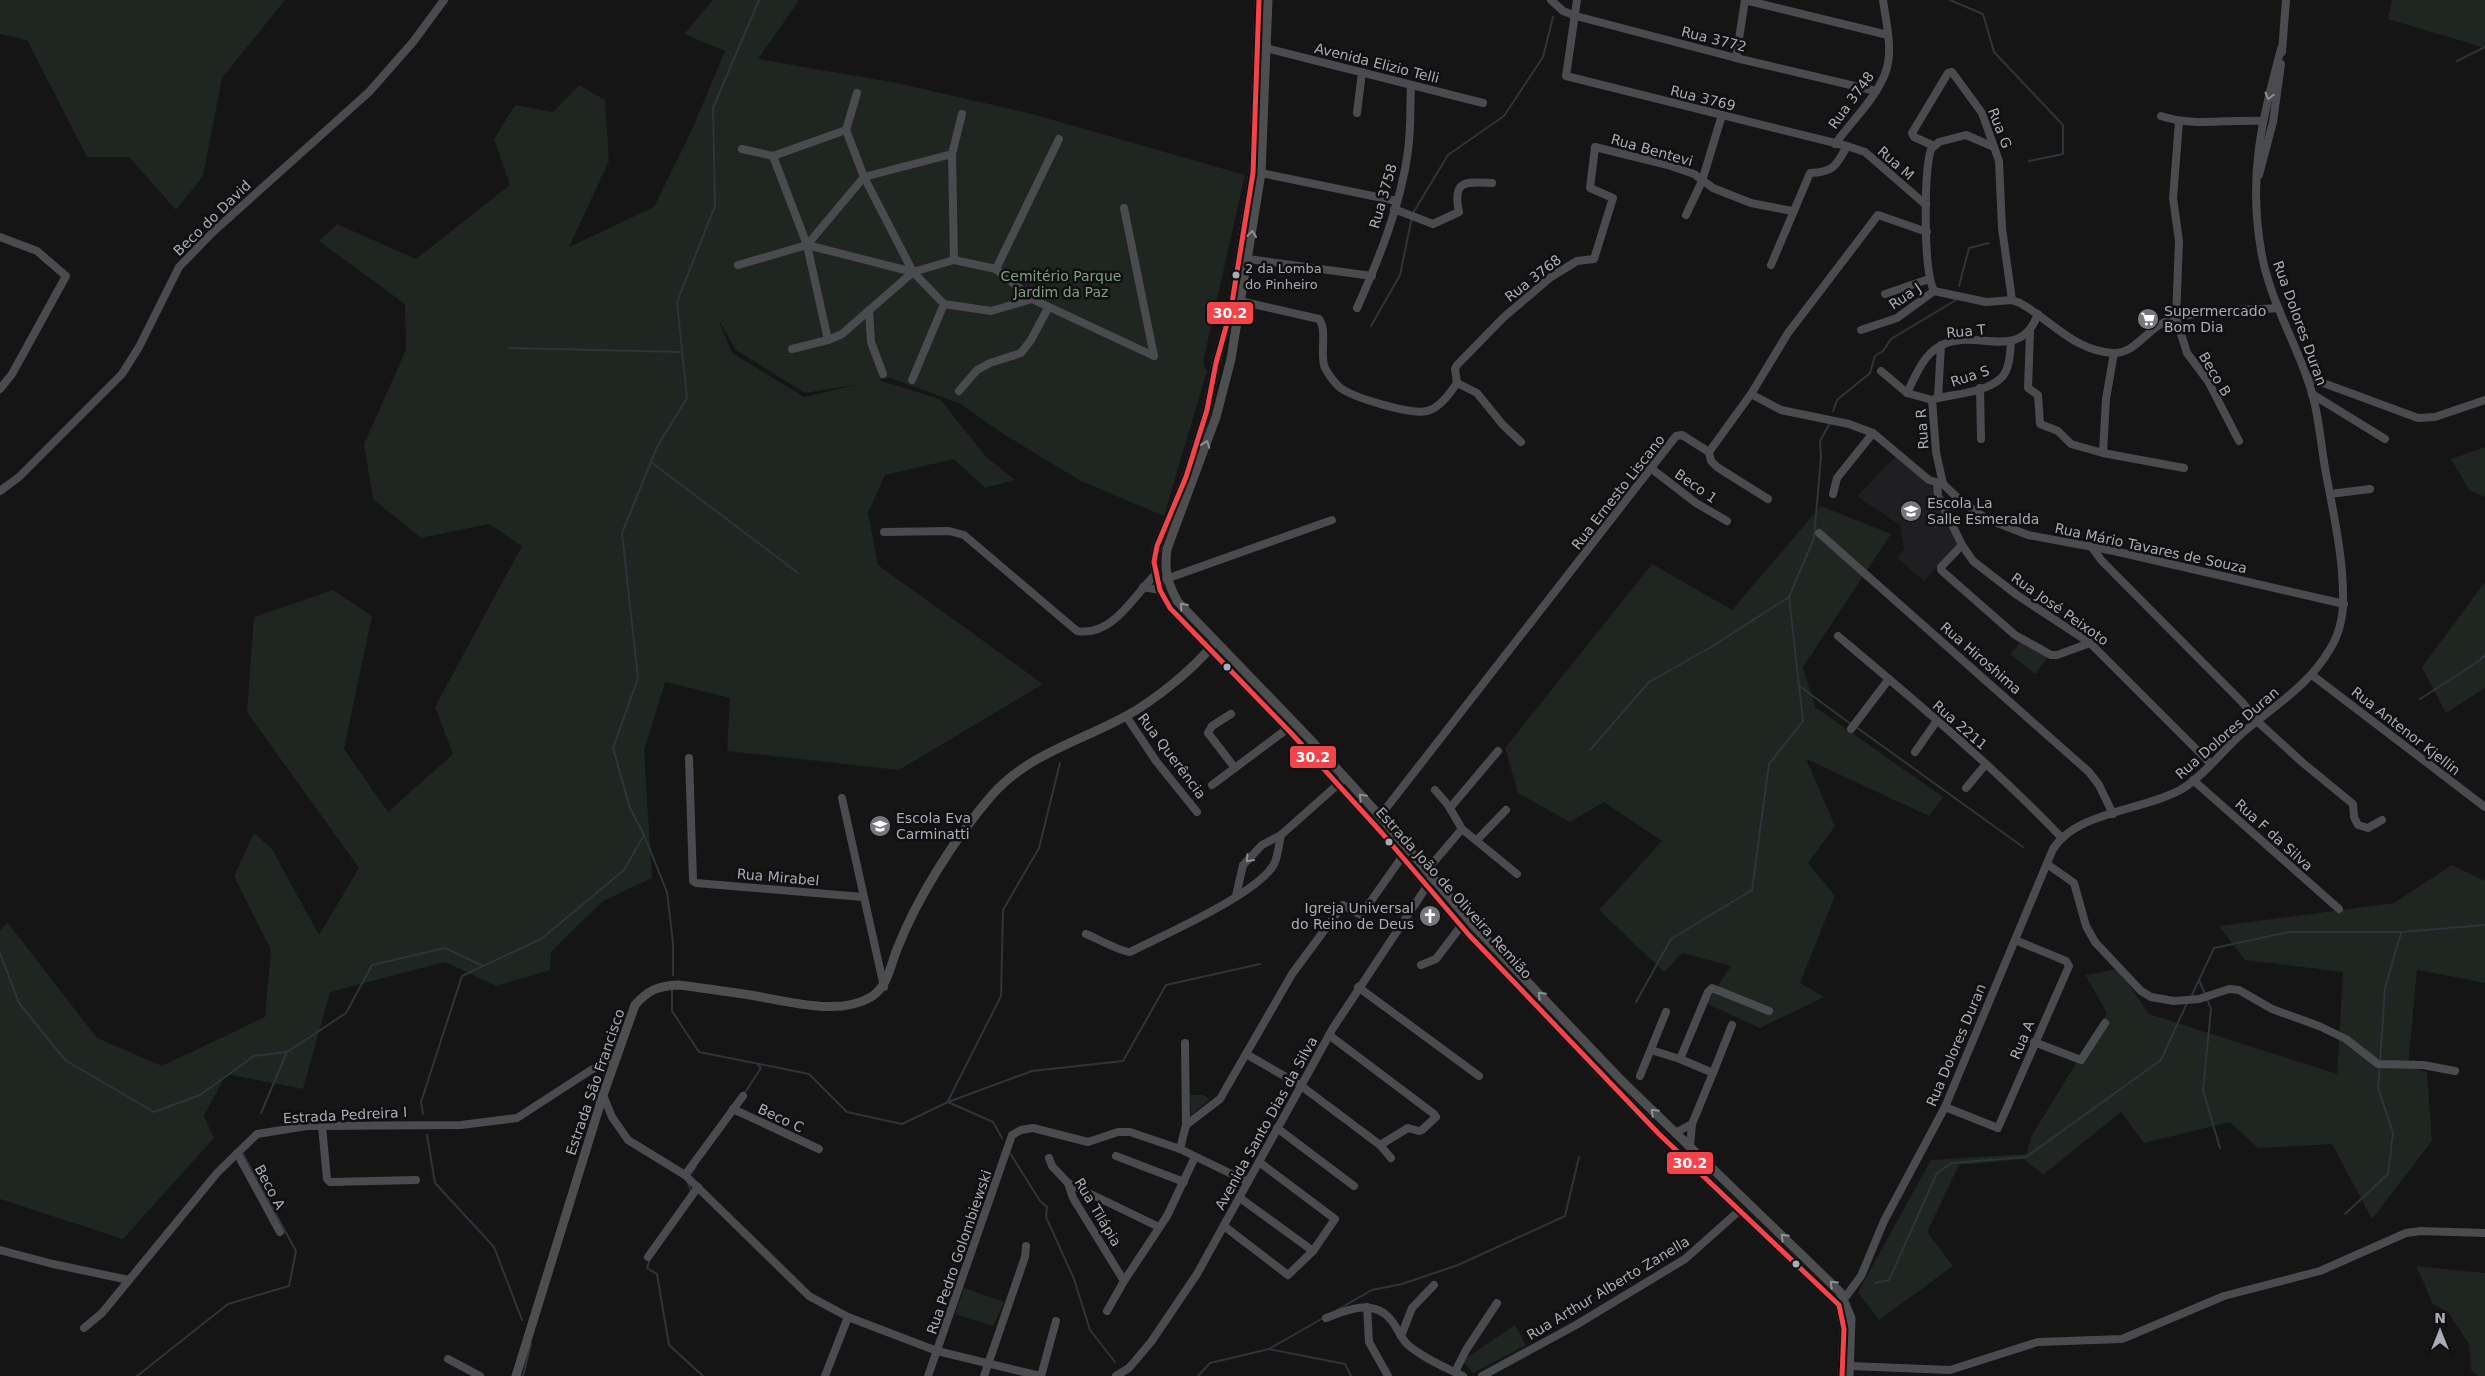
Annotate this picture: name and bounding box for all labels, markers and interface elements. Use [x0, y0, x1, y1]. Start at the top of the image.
street label: Rua 3772 [1680, 23, 1748, 55]
street label: Avenida Elizio Telli [1313, 40, 1441, 86]
street label: Rua 3748 [1825, 68, 1877, 132]
street label: Rua 3769 [1669, 82, 1737, 114]
one-way arrow [2264, 91, 2274, 99]
street label: Rua G [1985, 106, 2015, 150]
street label: Rua Bentevi [1609, 131, 1695, 169]
street label: Rua M [1874, 143, 1918, 183]
street label: Rua 3758 [1366, 162, 1400, 230]
street label: Beco do David [170, 177, 254, 259]
one-way arrow [1246, 230, 1257, 238]
street label: Rua 3768 [1502, 251, 1564, 305]
street label: Rua Dolores Duran [2270, 258, 2330, 388]
place label: 2 da Lomba do Pinheiro [1245, 261, 1322, 292]
park label: Cemitério Parque Jardim da Paz [1001, 268, 1121, 300]
marker: 2 da Lomba do Pinheiro [1231, 270, 1241, 280]
street label: Rua J [1886, 280, 1924, 312]
line badge: 30.2 [1206, 301, 1254, 325]
place label: Supermercado Bom Dia [2164, 303, 2266, 335]
text: 30.2 [1213, 305, 1247, 321]
supermarket icon: Supermercado Bom Dia [2136, 307, 2160, 331]
street label: Rua T [1946, 321, 1987, 341]
street label: Beco B [2196, 349, 2234, 399]
street label: Rua S [1949, 362, 1992, 390]
street label: Rua R [1913, 408, 1931, 450]
street label: Rua Ernesto Liscano [1568, 431, 1668, 553]
one-way arrow [1200, 440, 1210, 449]
street label: Beco 1 [1672, 466, 1720, 506]
place label: Escola La Salle Esmeralda [1927, 495, 2039, 527]
school or university icon: Escola La Salle Esmeralda [1899, 499, 1923, 523]
street label: Rua Mário Tavares de Souza [2053, 520, 2249, 576]
street label: Rua José Peixoto [2008, 569, 2112, 649]
one-way arrow [1179, 603, 1188, 612]
street label: Rua Hiroshima [1937, 619, 2025, 697]
unlabelled marker [1222, 662, 1232, 672]
street label: Rua Dolores Duran [2172, 684, 2282, 782]
street label: Rua Antenor Kjellin [2348, 684, 2464, 778]
street label: Rua 2211 [1930, 697, 1990, 753]
street label: Rua Querência [1135, 710, 1209, 802]
line badge: 30.2 [1289, 745, 1337, 769]
text: 30.2 [1296, 749, 1330, 765]
one-way arrow [1359, 794, 1368, 803]
street label: Rua F da Silva [2232, 796, 2316, 874]
street label: Estrada João de Oliveira Remião [1373, 804, 1535, 982]
place label: Escola Eva Carminatti [896, 810, 971, 842]
school or university icon: Escola Eva Carminatti [868, 814, 892, 838]
unlabelled marker [1384, 837, 1394, 847]
one-way arrow [1246, 853, 1255, 862]
street label: Rua Mirabel [736, 865, 820, 889]
place label: Igreja Universal do Reino de Deus [1291, 900, 1414, 932]
church icon: Igreja Universal do Reino de Deus [1418, 904, 1442, 928]
street label: Rua Dolores Duran [1923, 981, 1989, 1109]
one-way arrow [1538, 992, 1547, 1001]
street label: Estrada São Francisco [562, 1007, 628, 1157]
street label: Rua A [2007, 1018, 2037, 1062]
street label: Avenida Santo Dias da Silva [1212, 1034, 1320, 1212]
street label: Beco C [756, 1100, 807, 1136]
street label: Estrada Pedreira I [283, 1104, 407, 1126]
one-way arrow [1650, 1109, 1659, 1118]
line badge: 30.2 [1666, 1151, 1714, 1175]
text: 30.2 [1673, 1155, 1707, 1171]
street label: Beco A [252, 1162, 289, 1213]
street label: Rua Pedro Golombiewski [923, 1168, 995, 1336]
street label: Rua Tilápia [1071, 1175, 1125, 1249]
street label: Rua Arthur Alberto Zanella [1524, 1233, 1692, 1343]
one-way arrow [1780, 1234, 1789, 1243]
unlabelled marker [1791, 1259, 1801, 1269]
one-way arrow [1829, 1281, 1838, 1290]
north arrow [2415, 1306, 2465, 1356]
text: N [2434, 1310, 2446, 1326]

